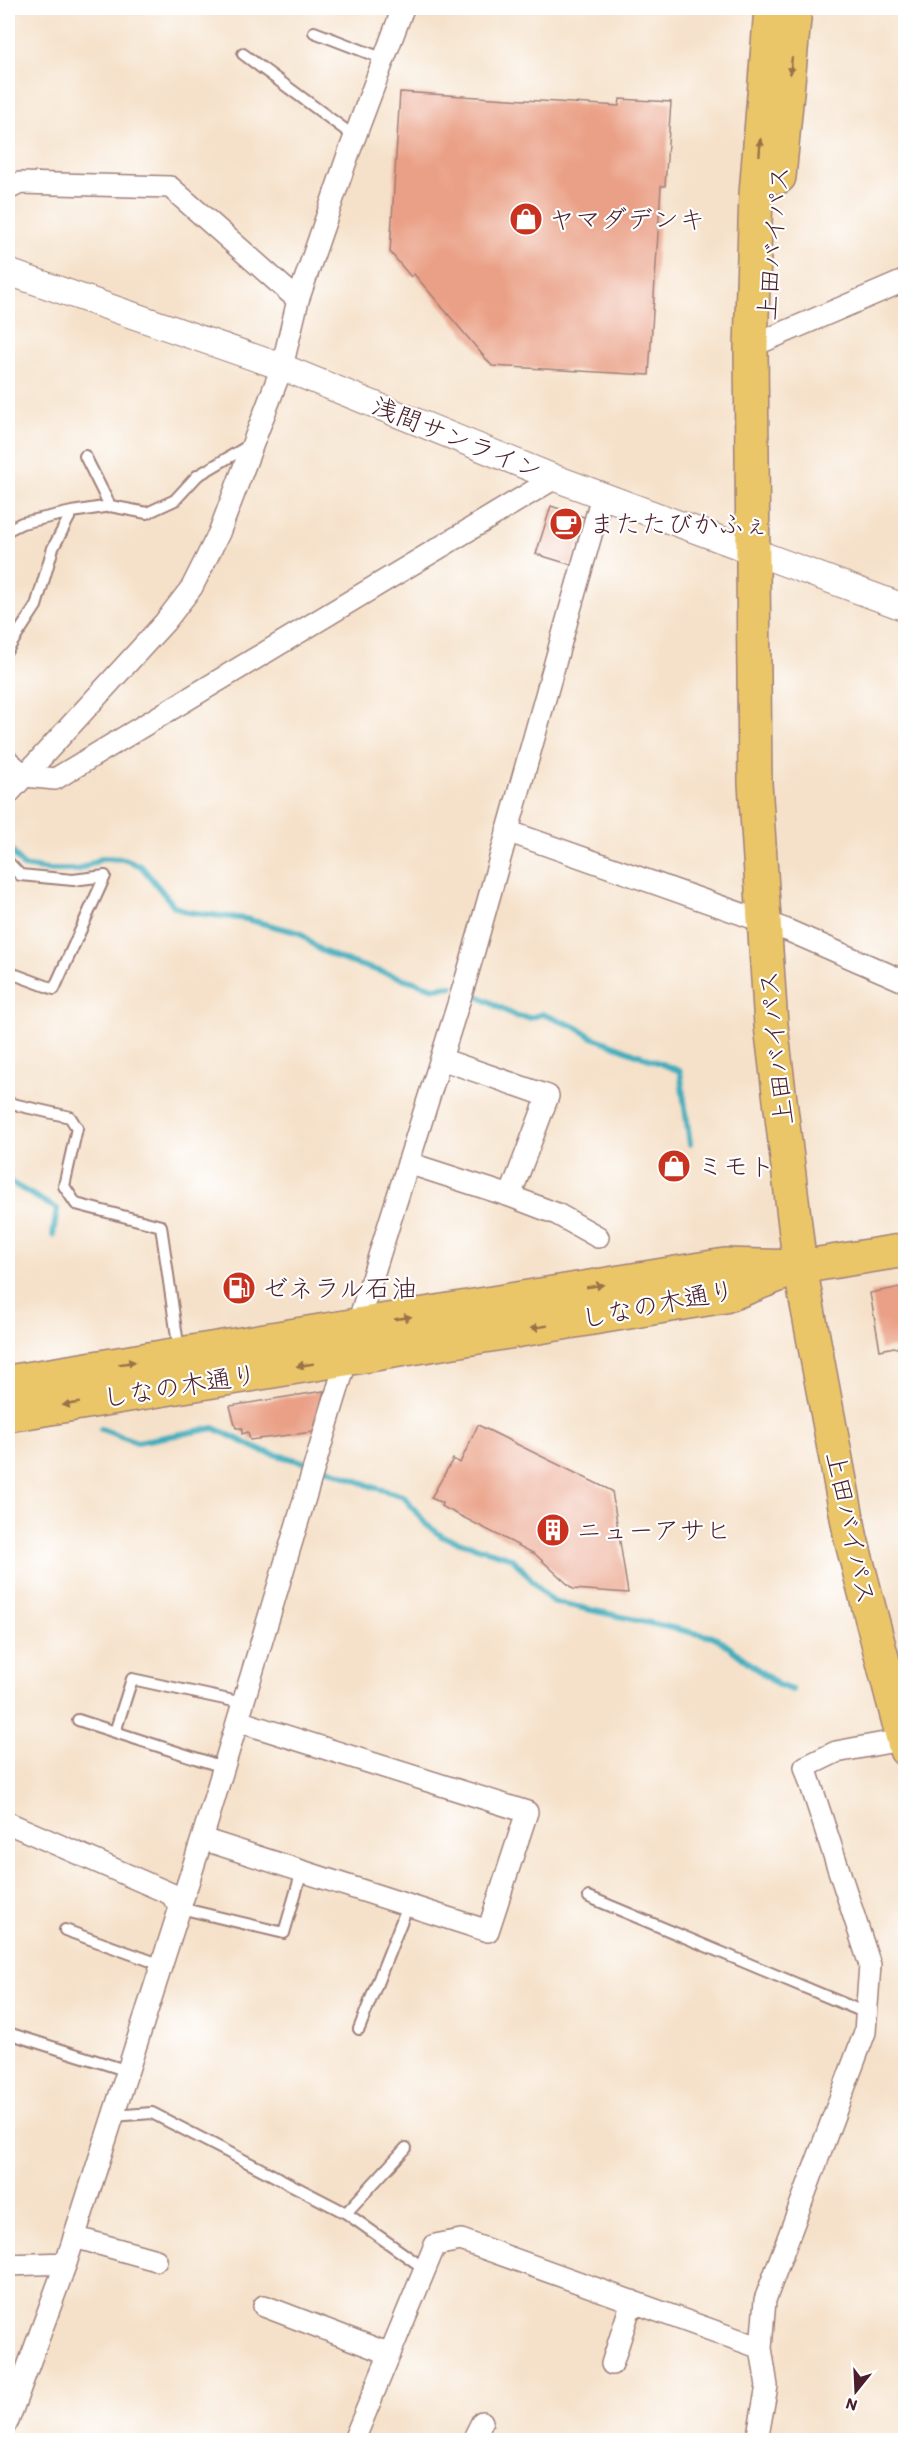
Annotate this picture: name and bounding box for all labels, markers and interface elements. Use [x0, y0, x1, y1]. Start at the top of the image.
one-way arrow [786, 56, 796, 75]
one-way arrow [755, 137, 764, 156]
street label: 上田バイパス [750, 164, 796, 322]
shop icon: ヤマダデンキ [508, 201, 544, 237]
place label: ヤマダデンキ [549, 203, 705, 235]
street label: 浅間サンライン [367, 389, 547, 487]
cafe icon: またたびかふぇ [548, 506, 584, 542]
place label: またたびかふぇ [589, 508, 770, 540]
street label: 上田バイパス [752, 969, 800, 1127]
shop icon: ミモト [656, 1148, 692, 1184]
place label: ミモト [697, 1150, 775, 1182]
fuel station icon: ゼネラル石油 [221, 1270, 257, 1306]
place label: ゼネラル石油 [262, 1272, 417, 1304]
street label: しなの木通り [578, 1273, 738, 1335]
one-way arrow [586, 1282, 605, 1291]
one-way arrow [393, 1313, 412, 1322]
one-way arrow [529, 1322, 548, 1331]
street label: しなの木通り [100, 1358, 260, 1414]
one-way arrow [118, 1358, 137, 1367]
one-way arrow [295, 1361, 314, 1370]
one-way arrow [62, 1400, 81, 1409]
street label: 上田バイパス [819, 1449, 883, 1607]
building icon: ニューアサヒ [535, 1512, 571, 1548]
place label: ニューアサヒ [576, 1514, 731, 1546]
north arrow [826, 2361, 886, 2421]
text: N [843, 2394, 860, 2415]

